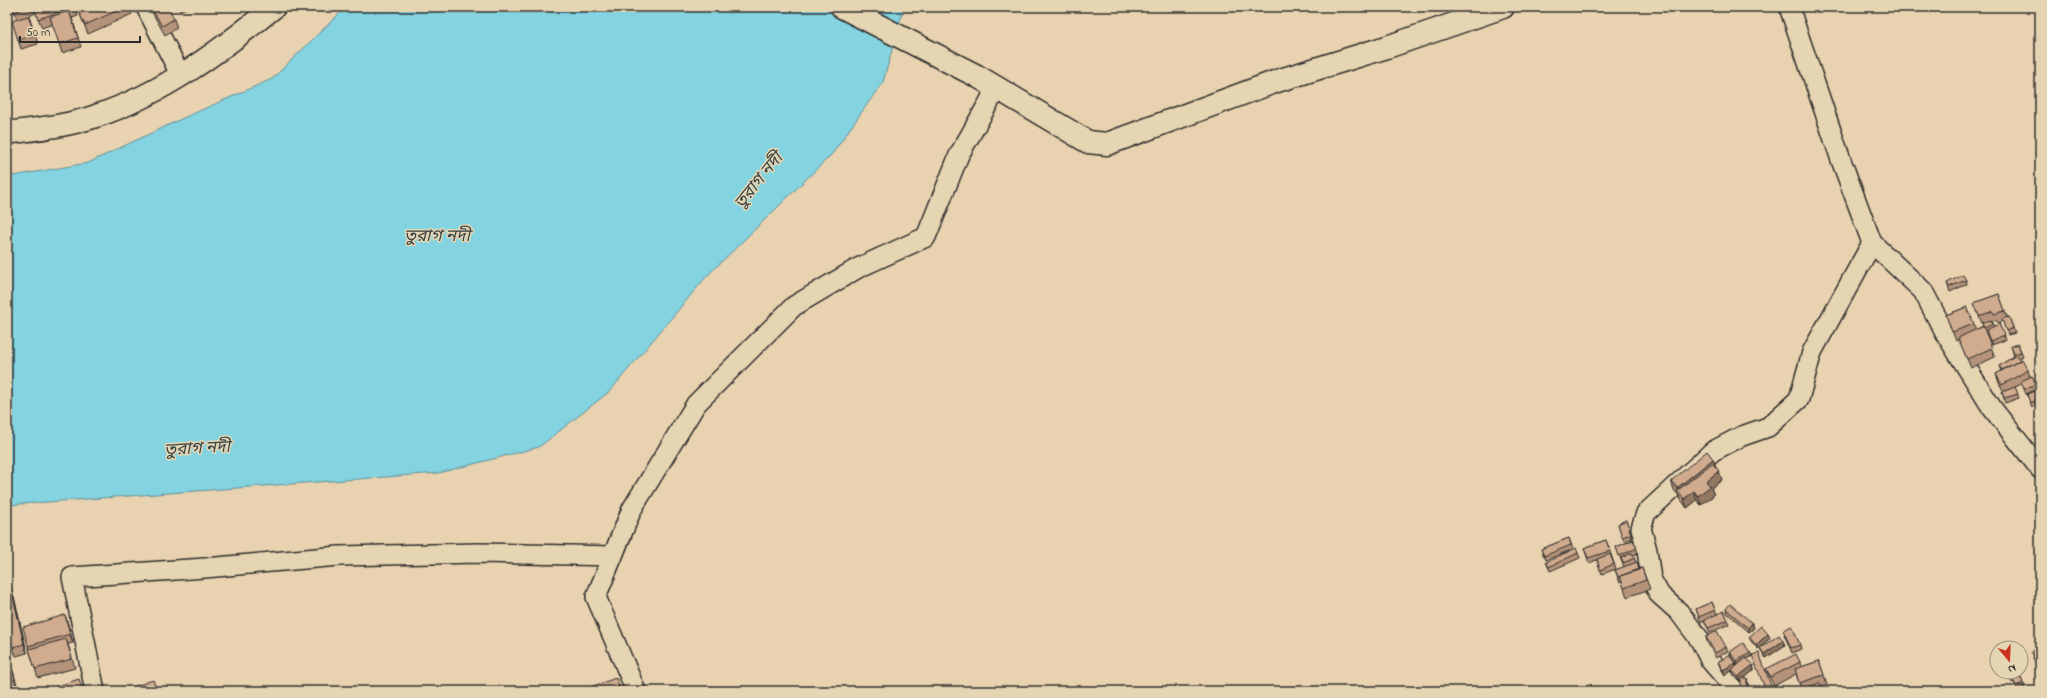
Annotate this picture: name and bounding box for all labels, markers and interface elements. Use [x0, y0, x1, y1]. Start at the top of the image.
scale bar [20, 18, 140, 44]
text: 50 m [26, 24, 50, 42]
water label: তুরাগ নদী [728, 145, 792, 215]
water label: তুরাগ নদী [404, 224, 474, 249]
water label: তুরাগ নদী [163, 435, 234, 463]
north arrow [1989, 640, 2029, 680]
text: N [2006, 660, 2018, 677]

